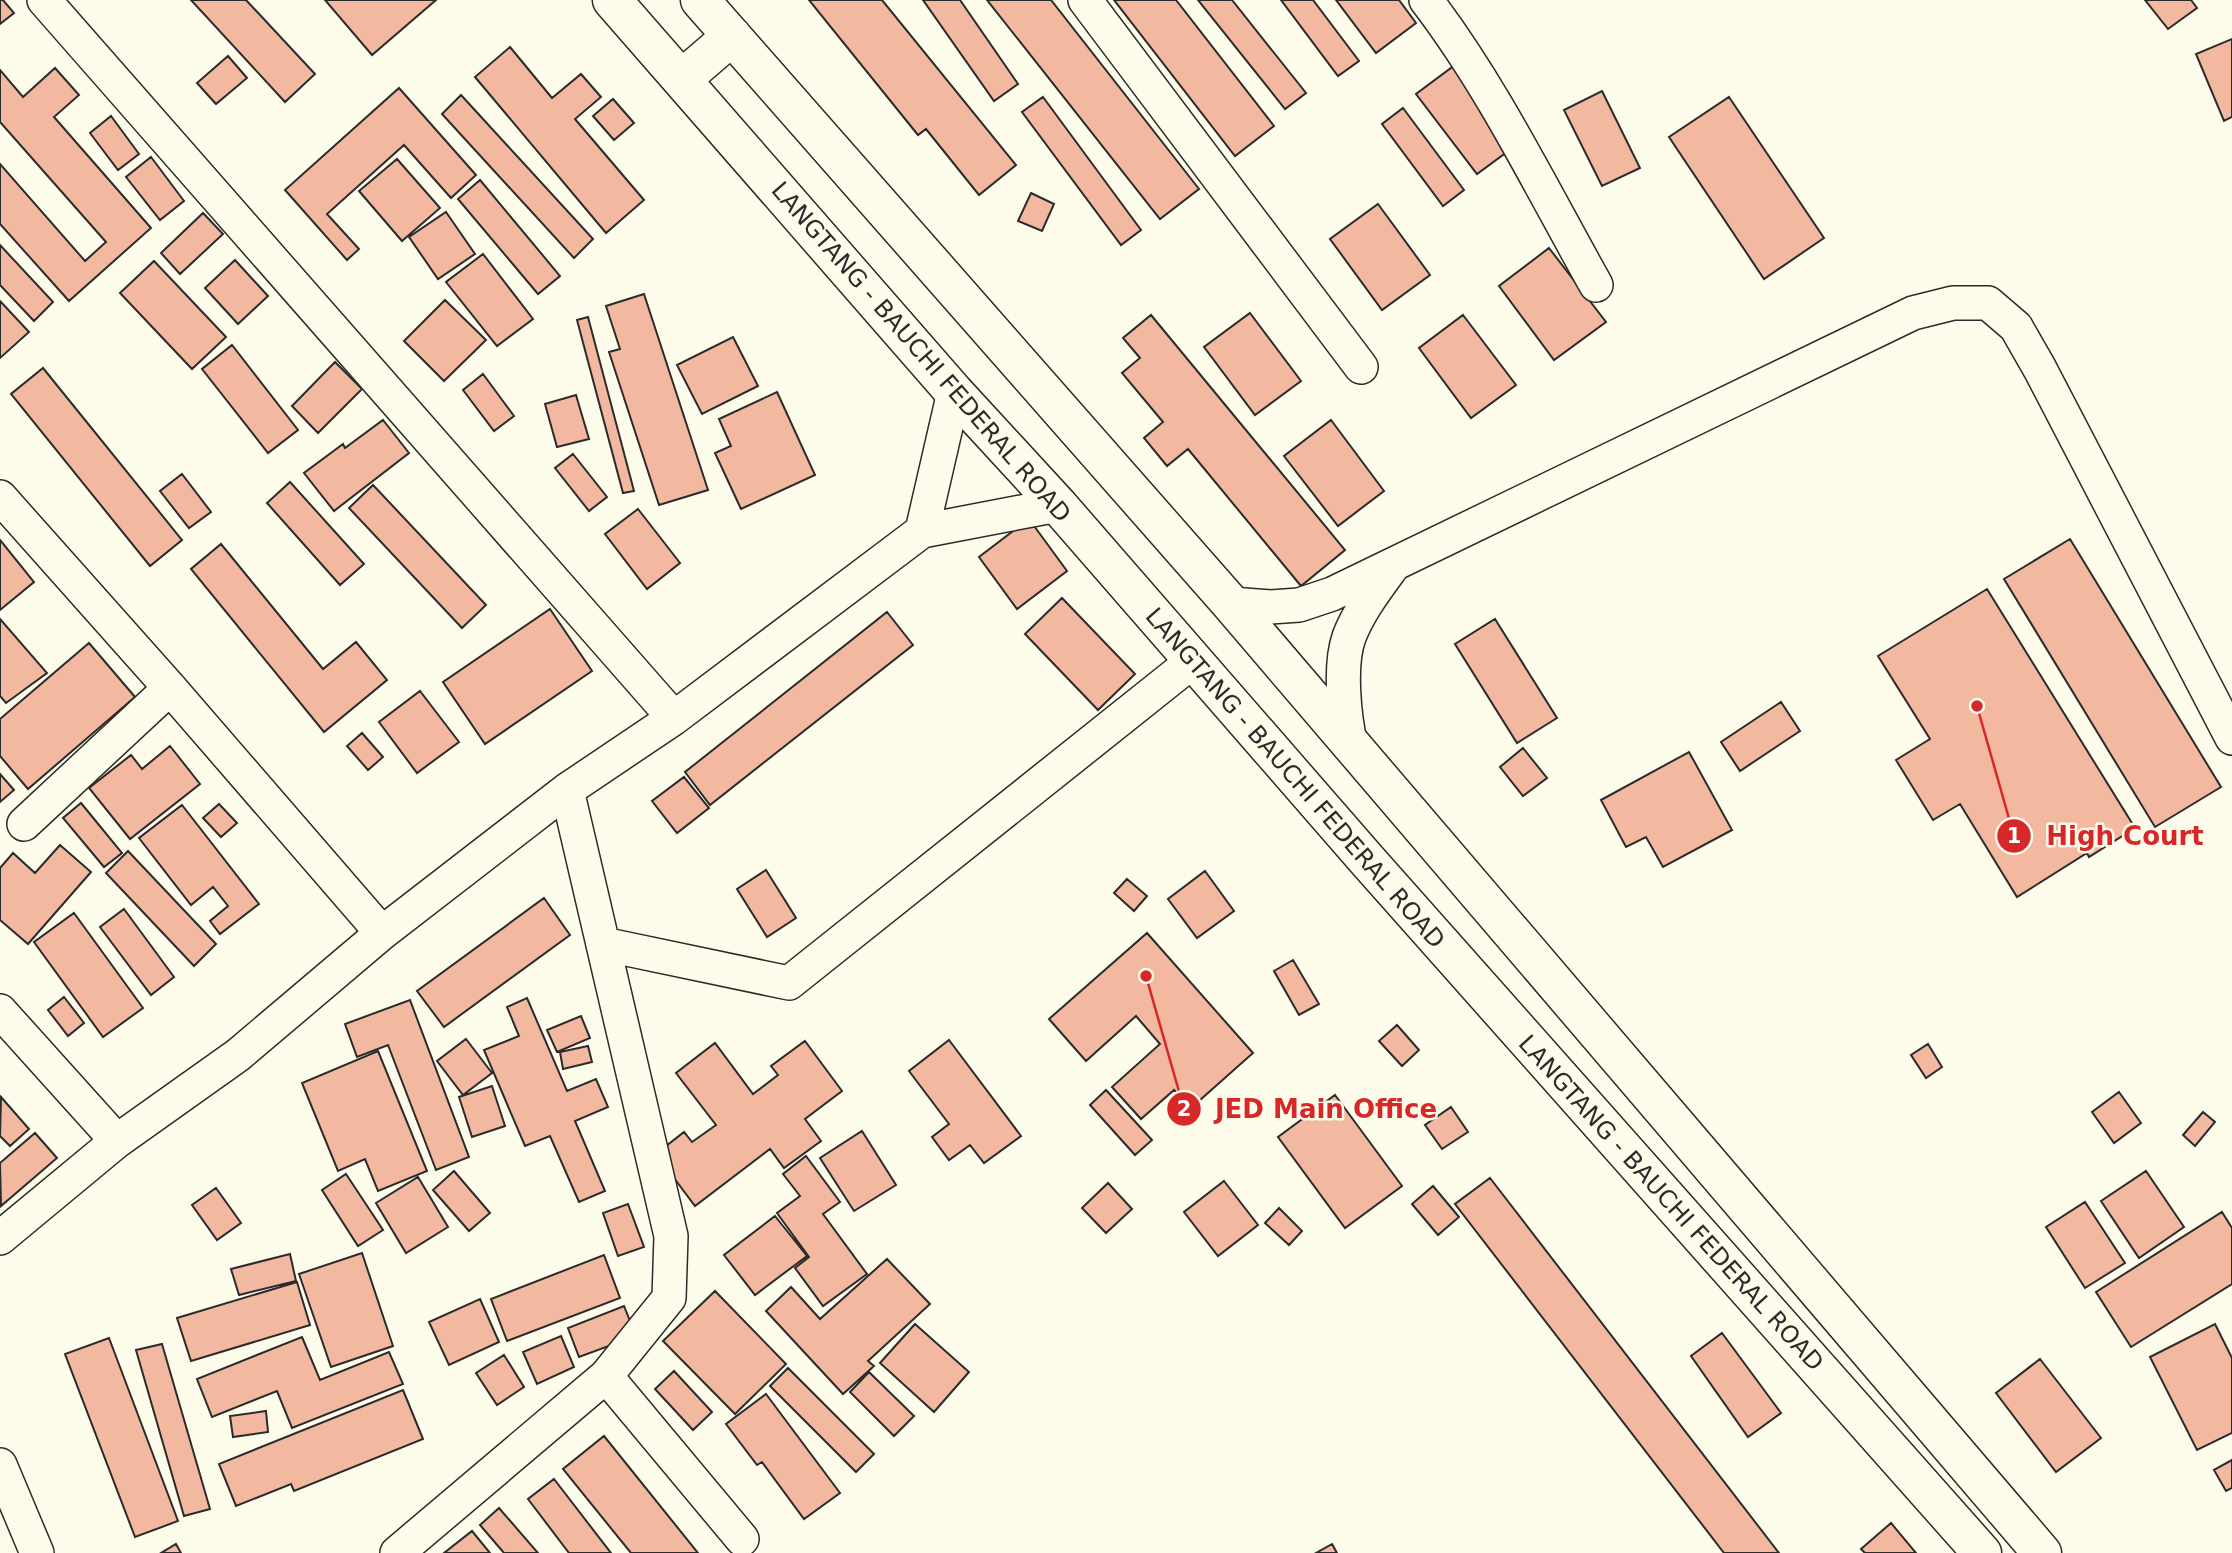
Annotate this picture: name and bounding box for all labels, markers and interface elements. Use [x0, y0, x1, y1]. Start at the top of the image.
street label: LANGTANG - BAUCHI FEDERAL ROAD [766, 176, 1076, 528]
street label: LANGTANG - BAUCHI FEDERAL ROAD [1140, 602, 1450, 954]
callout: High Court [1997, 813, 2218, 860]
text: High Court [2046, 821, 2204, 851]
text: 1 [2007, 824, 2021, 848]
street label: LANGTANG - BAUCHI FEDERAL ROAD [1513, 1030, 1829, 1376]
callout: JED Main Office [1166, 1086, 1451, 1133]
text: JED Main Office [1213, 1094, 1437, 1124]
text: 2 [1177, 1097, 1191, 1121]

